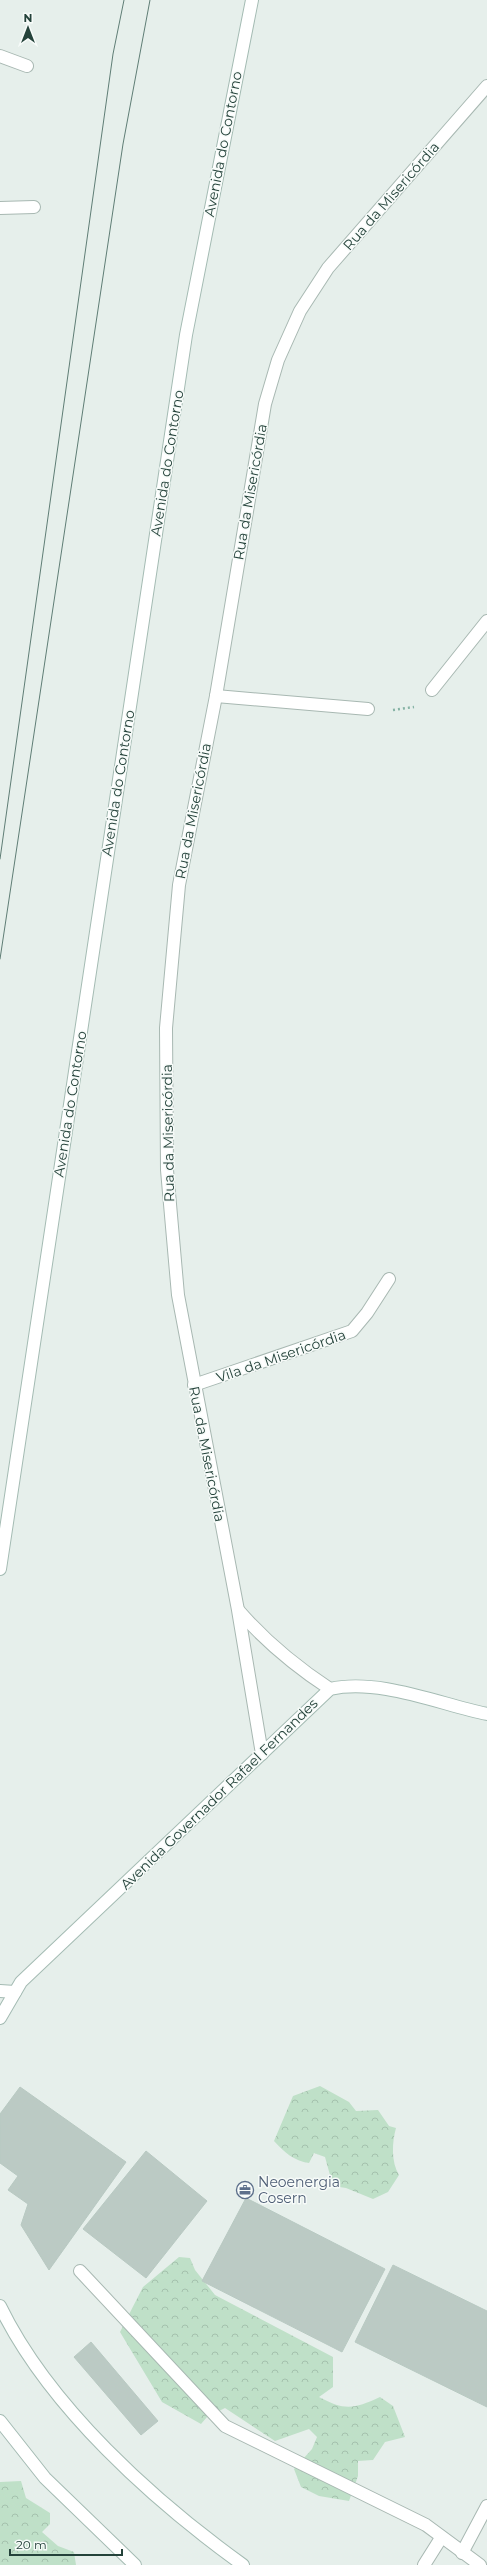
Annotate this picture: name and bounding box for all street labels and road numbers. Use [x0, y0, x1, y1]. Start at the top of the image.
street label: Avenida do Contorno [200, 69, 246, 218]
street label: Rua da Misericórdia [339, 138, 443, 254]
street label: Avenida do Contorno [147, 388, 187, 537]
street label: Rua da Misericórdia [229, 422, 271, 562]
street label: Avenida do Contorno [98, 708, 138, 857]
street label: Rua da Misericórdia [171, 742, 215, 880]
street label: Avenida do Contorno [50, 1029, 90, 1178]
street label: Rua da Misericórdia [158, 1064, 178, 1202]
street label: Vila da Misericórdia [214, 1325, 348, 1387]
street label: Rua da Misericórdia [185, 1385, 229, 1523]
street label: Avenida Governador Rafael Fernandes [116, 1694, 322, 1893]

